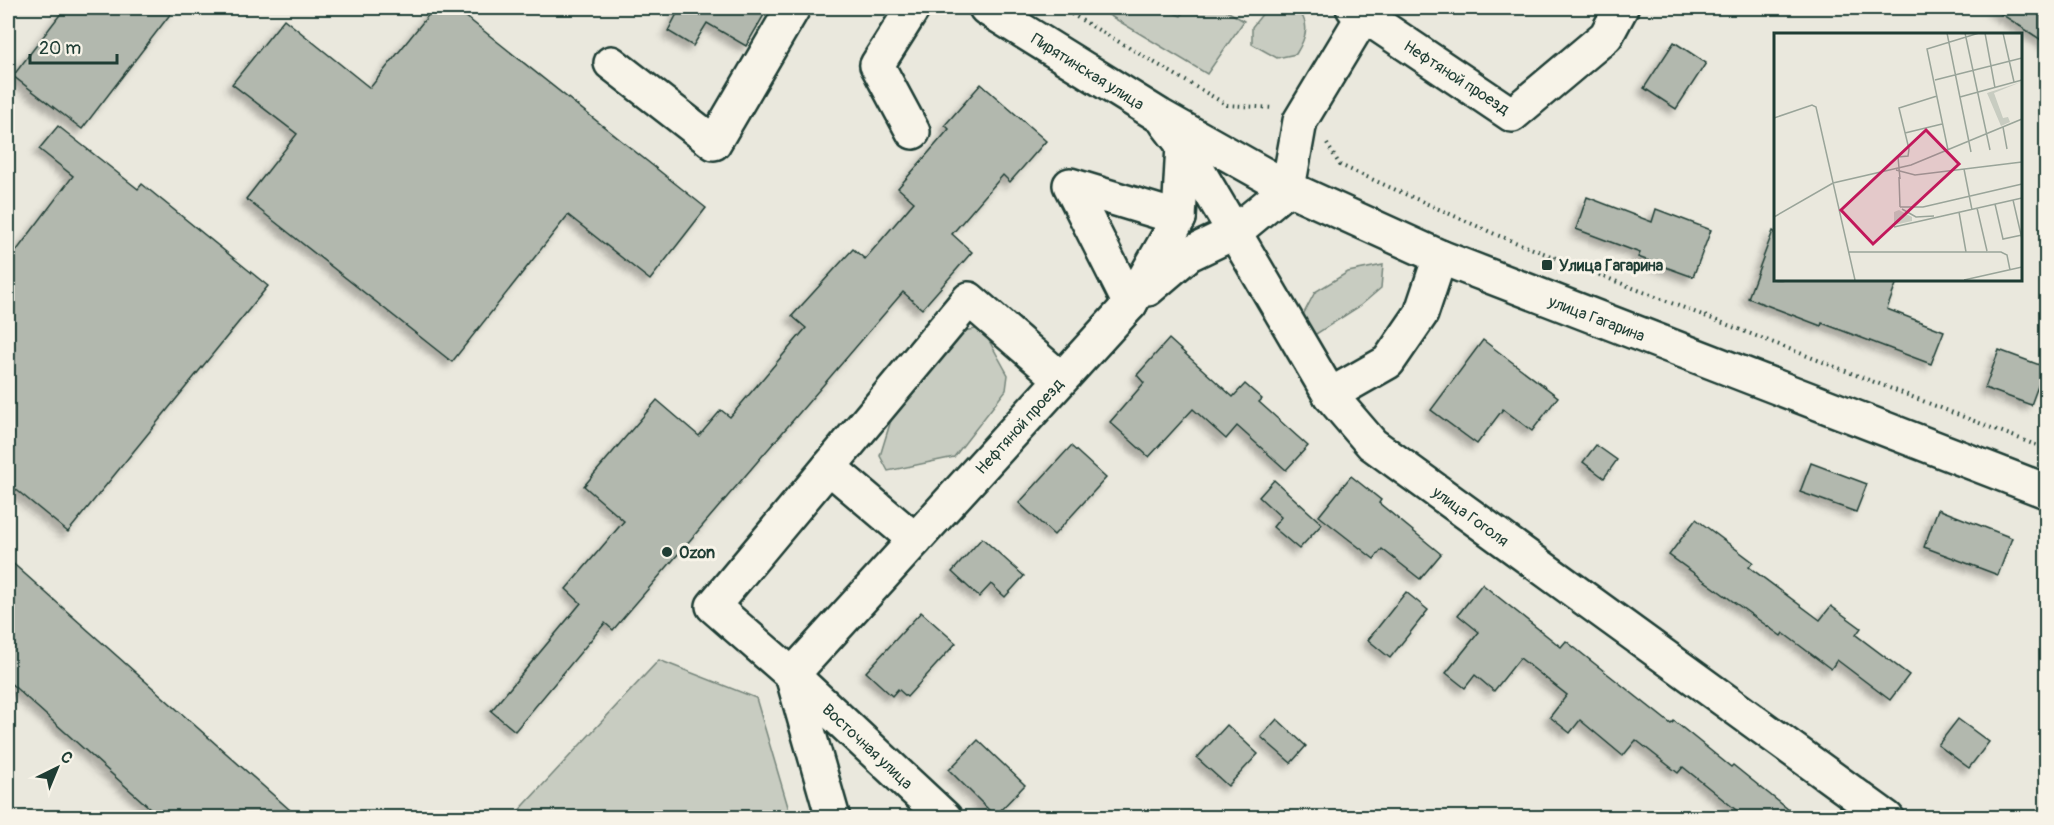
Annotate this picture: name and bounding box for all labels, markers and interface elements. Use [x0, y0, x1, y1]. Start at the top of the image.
scale bar [30, 27, 117, 65]
street label: Пирятинская улица [1027, 29, 1148, 115]
inset map [1774, 33, 2021, 280]
street label: Нефтяной проезд [1400, 36, 1513, 120]
text: 20 m [39, 37, 81, 60]
place label: Улица Гагарина [1559, 256, 1664, 276]
marker: Улица Гагарина [1540, 258, 1554, 272]
street label: улица Гагарина [1545, 291, 1648, 346]
street label: Нефтяной проезд [971, 374, 1068, 479]
street label: улица Гоголя [1427, 482, 1513, 551]
place label: Ozon [679, 543, 715, 563]
marker: Ozon [660, 545, 674, 559]
street label: Восточная улица [818, 700, 917, 794]
north arrow [27, 738, 87, 798]
text: С [56, 747, 77, 769]

